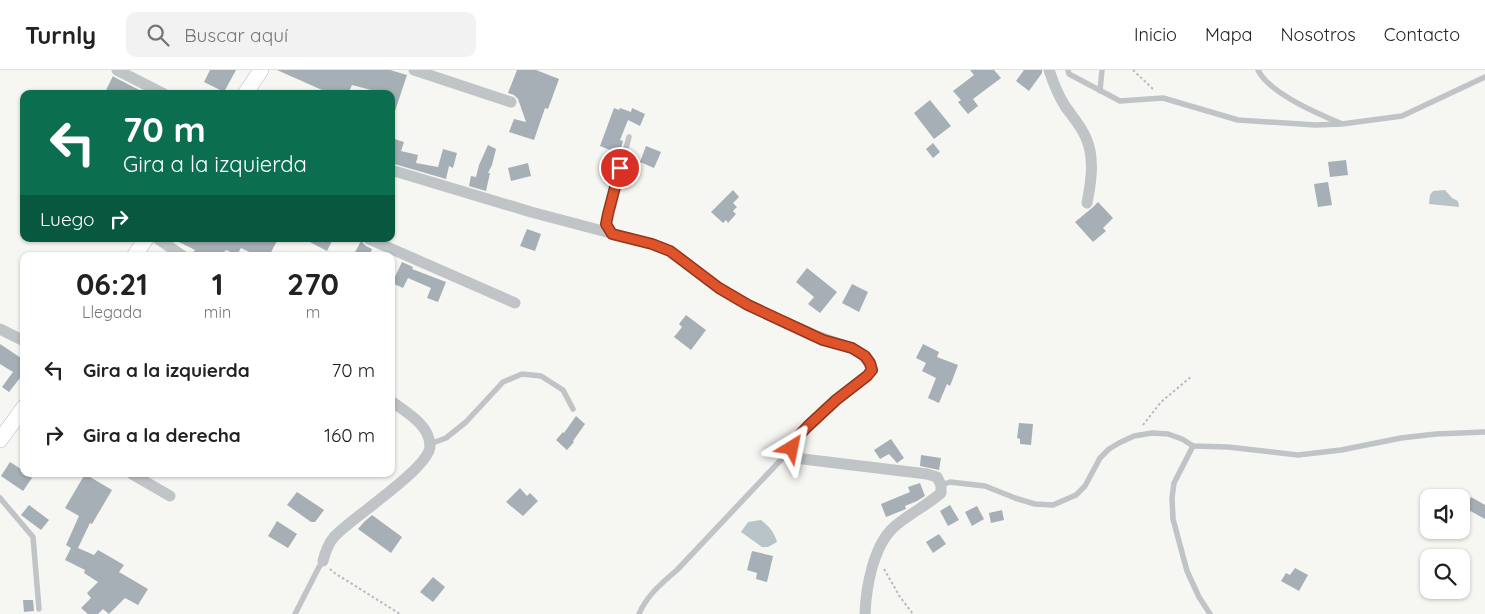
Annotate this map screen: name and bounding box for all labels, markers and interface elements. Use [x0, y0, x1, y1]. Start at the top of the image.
search box [126, 12, 476, 57]
text: Turnly [25, 20, 96, 50]
icon: search [144, 21, 172, 49]
text: Buscar aquí [184, 23, 288, 47]
text: Inicio [1134, 23, 1177, 46]
text: Mapa [1205, 23, 1253, 46]
text: Nosotros [1281, 23, 1356, 46]
text: Contacto [1384, 23, 1460, 46]
text: 70 m [123, 107, 206, 151]
icon: left [40, 110, 105, 175]
pin [599, 147, 641, 189]
text: Gira a la izquierda [123, 150, 307, 178]
icon: arrive [606, 154, 634, 182]
icon: right [105, 205, 133, 233]
text: Luego [40, 207, 95, 231]
text: 06:21 [76, 265, 148, 303]
text: 1 [212, 265, 223, 303]
text: 270 [287, 265, 339, 303]
text: Llegada [82, 302, 142, 322]
text: min [204, 302, 231, 322]
text: m [306, 302, 320, 322]
icon: left [40, 356, 68, 384]
text: Gira a la izquierda [83, 358, 250, 382]
text: 70 m [331, 358, 375, 382]
icon: right [40, 421, 68, 449]
position arrow [765, 421, 817, 473]
text: Gira a la derecha [83, 423, 241, 447]
text: 160 m [324, 423, 375, 447]
map controls [1420, 489, 1470, 599]
button: sound [1420, 489, 1470, 539]
button: search [1420, 549, 1470, 599]

